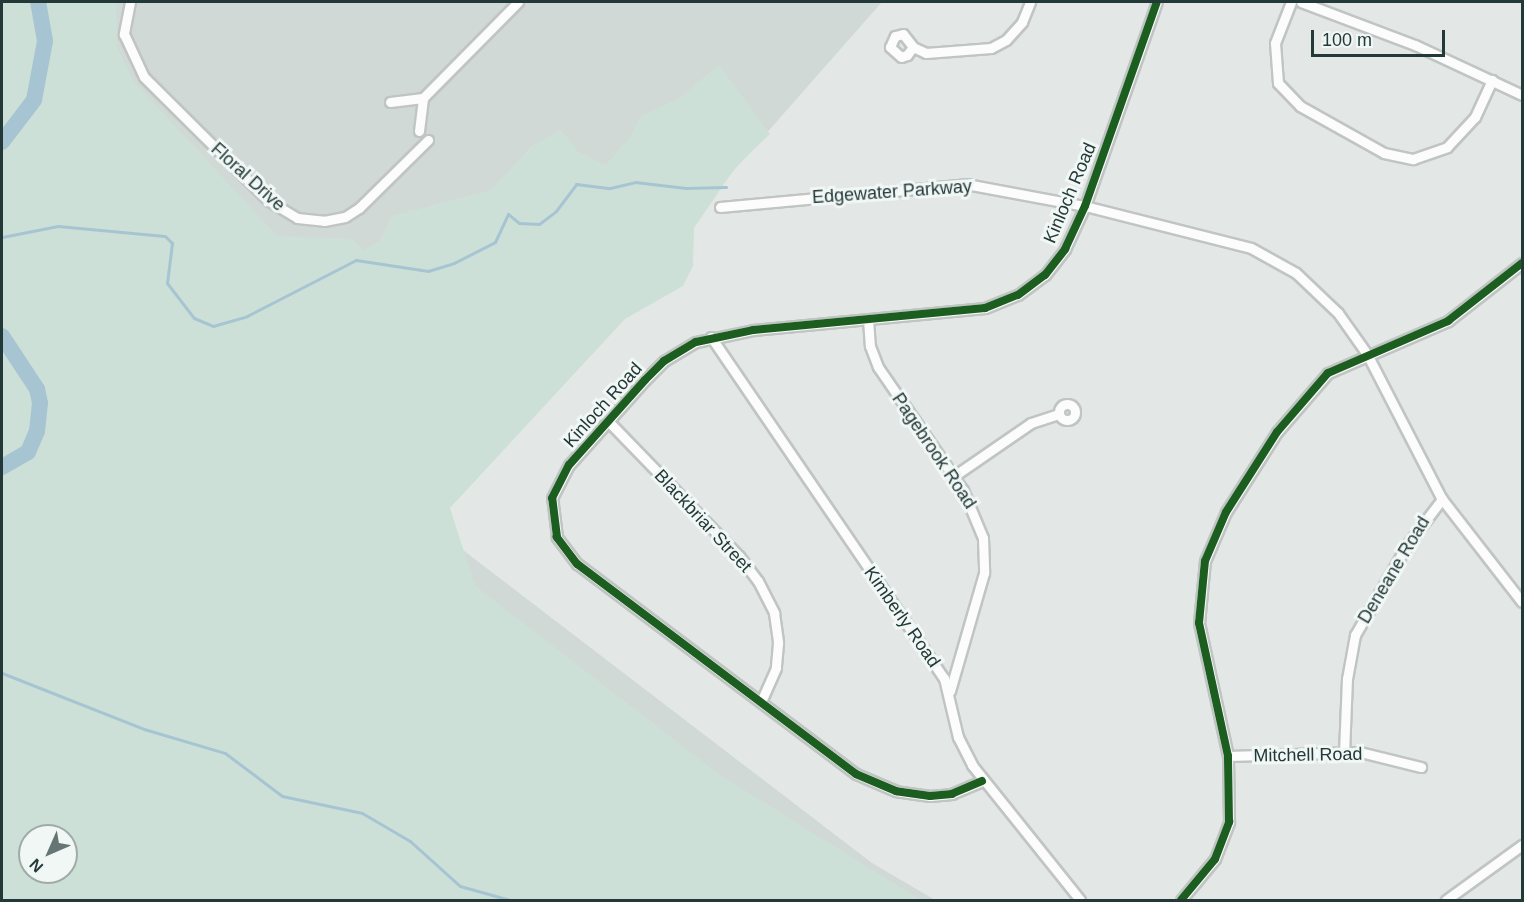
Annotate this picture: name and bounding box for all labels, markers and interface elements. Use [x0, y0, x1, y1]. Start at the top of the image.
scale bar [1314, 18, 1448, 56]
text: 100 m [1322, 30, 1372, 50]
street label: Floral Drive [207, 138, 289, 216]
street label: Kinloch Road [1039, 140, 1101, 246]
street label: Edgewater Parkway [811, 176, 973, 208]
street label: Kinloch Road [559, 358, 647, 452]
street label: Pagebrook Road [887, 389, 981, 513]
street label: Blackbriar Street [650, 465, 756, 577]
street label: Deneane Road [1354, 513, 1434, 627]
street label: Kimberly Road [859, 562, 945, 672]
street label: Mitchell Road [1253, 743, 1363, 767]
north arrow [18, 824, 78, 884]
text: N [26, 856, 46, 876]

